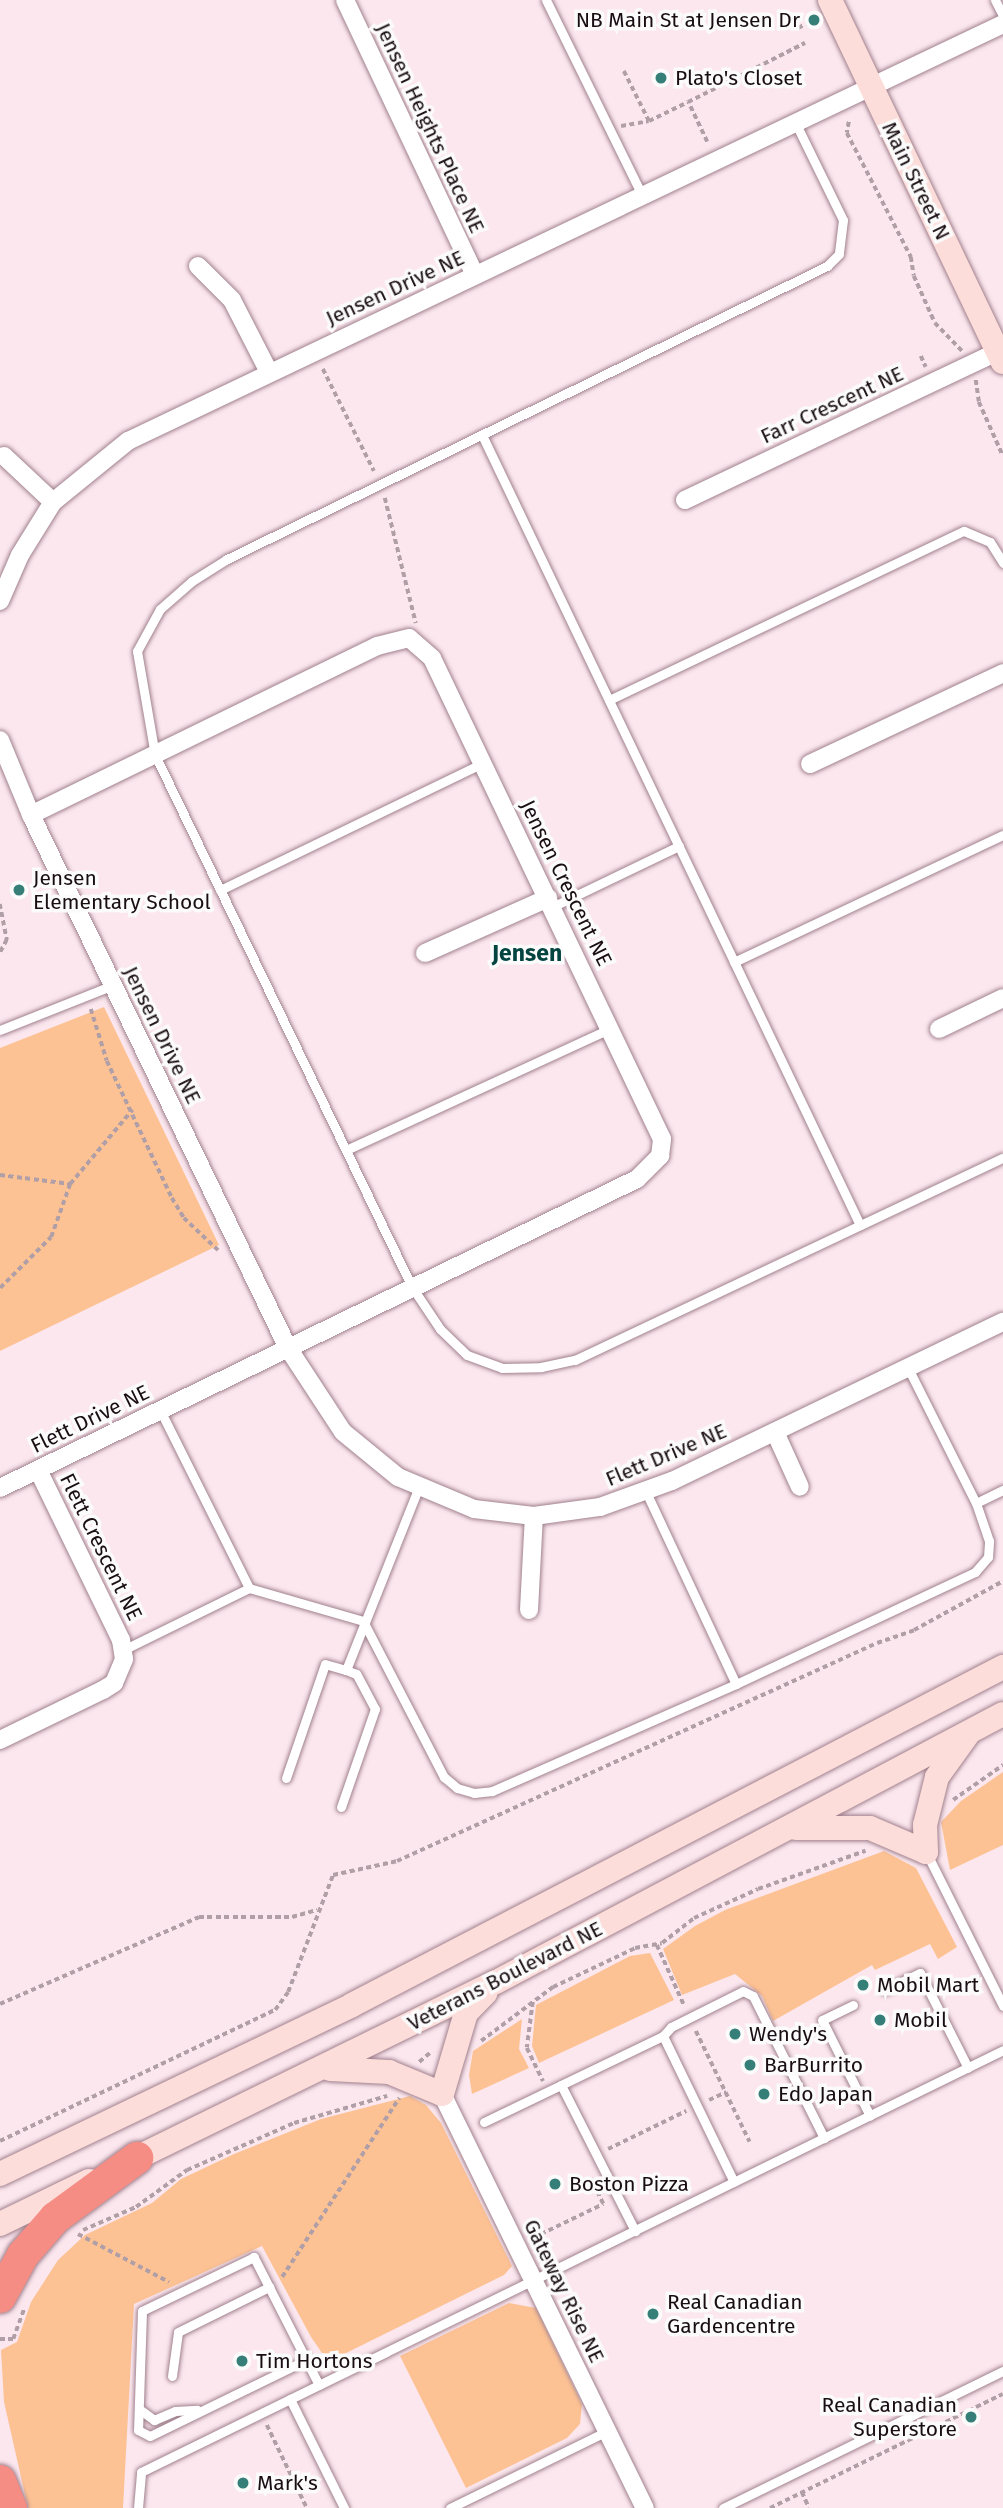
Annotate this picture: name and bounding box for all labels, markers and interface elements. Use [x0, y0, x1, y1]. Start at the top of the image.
place label: NB Main St at Jensen Dr [576, 7, 800, 33]
marker: NB Main St at Jensen Dr [806, 12, 822, 28]
street label: Jensen Heights Place NE [370, 19, 490, 237]
place label: Plato's Closet [675, 65, 802, 91]
marker: Plato's Closet [653, 70, 669, 86]
street label: Main Street N [877, 118, 955, 244]
street label: Jensen Drive NE [322, 245, 468, 331]
street label: Farr Crescent NE [757, 361, 907, 449]
street label: Jensen Crescent NE [515, 796, 617, 970]
place label: Jensen Elementary School [33, 865, 211, 915]
marker: Jensen Elementary School [11, 882, 27, 898]
district label: Jensen [492, 939, 562, 967]
street label: Jensen Drive NE [118, 962, 206, 1108]
street label: Flett Drive NE [27, 1379, 153, 1459]
street label: Flett Drive NE [602, 1418, 730, 1492]
street label: Flett Crescent NE [54, 1469, 148, 1625]
street label: Veterans Boulevard NE [403, 1916, 607, 2036]
place label: Mobil Mart [877, 1972, 979, 1998]
marker: Mobil Mart [855, 1977, 871, 1993]
place label: Mobil [894, 2007, 947, 2033]
marker: Mobil [872, 2012, 888, 2028]
place label: Wendy's [749, 2021, 827, 2047]
marker: Wendy's [727, 2026, 743, 2042]
place label: BarBurrito [764, 2052, 863, 2078]
marker: BarBurrito [742, 2057, 758, 2073]
place label: Edo Japan [778, 2081, 873, 2107]
marker: Edo Japan [756, 2086, 772, 2102]
place label: Boston Pizza [569, 2171, 689, 2197]
marker: Boston Pizza [547, 2176, 563, 2192]
street label: Gateway Rise NE [518, 2215, 610, 2367]
place label: Real Canadian Gardencentre [667, 2289, 802, 2339]
marker: Real Canadian Gardencentre [645, 2306, 661, 2322]
place label: Tim Hortons [256, 2348, 373, 2374]
marker: Tim Hortons [234, 2353, 250, 2369]
place label: Real Canadian Superstore [822, 2392, 957, 2442]
marker: Real Canadian Superstore [963, 2409, 979, 2425]
place label: Mark's [257, 2470, 318, 2496]
marker: Mark's [235, 2475, 251, 2491]

